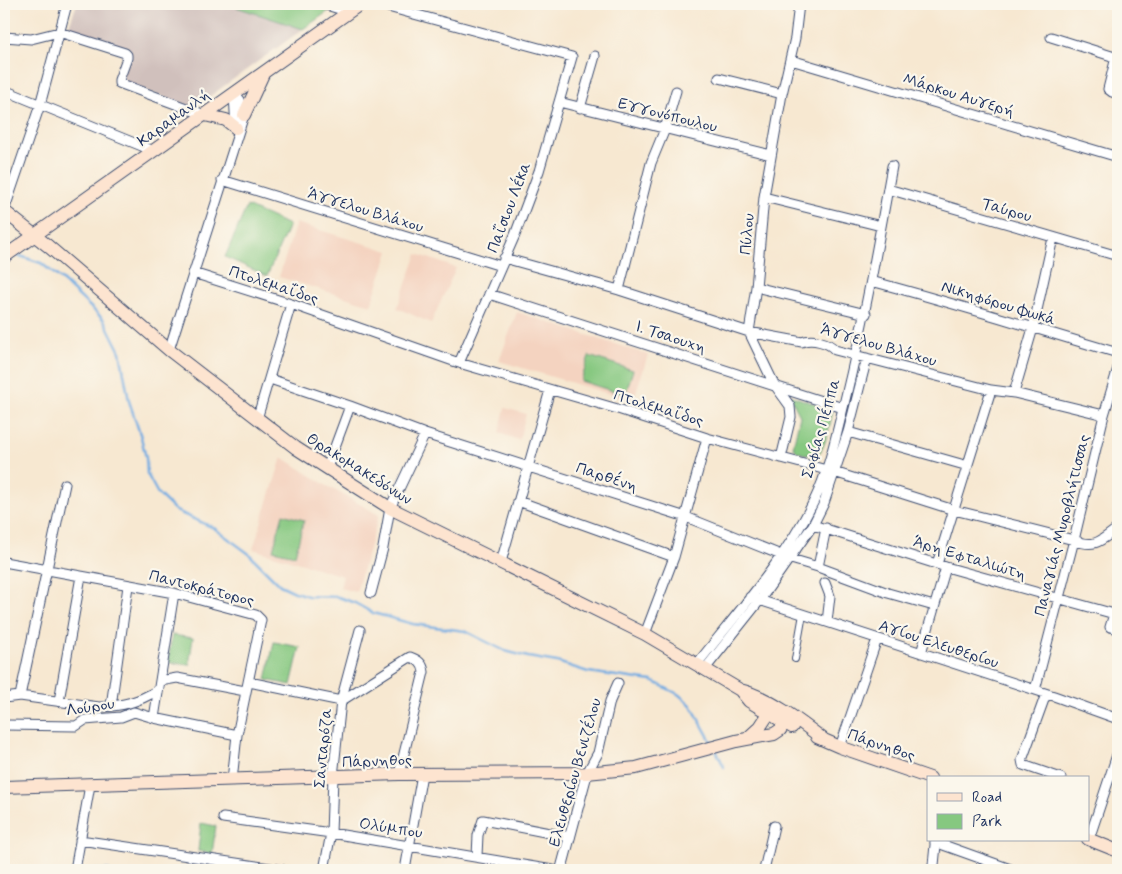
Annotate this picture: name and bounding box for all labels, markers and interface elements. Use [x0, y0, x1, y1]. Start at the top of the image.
street label: Μάρκου Αυγερή [900, 69, 1017, 122]
street label: Καραμανλή [133, 85, 215, 152]
street label: Εγγονόπουλου [616, 93, 719, 138]
street label: Παΐσιου Λέκα [482, 159, 536, 256]
street label: Άγγελου Βλάχου [305, 183, 426, 238]
street label: Ταύρου [979, 193, 1034, 228]
street label: Πύλου [735, 212, 760, 256]
street label: Πτολεμαΐδος [226, 261, 321, 310]
street label: Νικηφόρου Φωκά [939, 276, 1058, 331]
street label: Ι. Τσαουχη [632, 316, 709, 359]
street label: Άγγελου Βλάχου [818, 319, 939, 372]
street label: Σοφίας Πέππα [796, 376, 846, 481]
street label: Πτολεμαΐδος [611, 385, 706, 432]
street label: Θρακομακεδόνων [302, 428, 416, 510]
street label: Παναγιάς Μυροβλήτισσας [1030, 432, 1095, 618]
street label: Παρθένη [573, 457, 640, 497]
street label: Άρη Εφταλιώτη [911, 531, 1029, 586]
street label: Παντοκράτορος [147, 565, 256, 612]
street label: Αγίου Ελευθερίου [876, 615, 1001, 674]
street label: Λούρου [64, 693, 116, 722]
street label: Ελευθερίου Βενιζέλου [543, 695, 607, 849]
street label: Σανταρόζα [310, 707, 337, 789]
street label: Πάρνηθος [845, 724, 918, 767]
street label: Πάρνηθος [342, 750, 412, 773]
legend [927, 776, 1090, 842]
text: Road [972, 788, 1002, 808]
text: Park [972, 812, 1002, 832]
street label: Ολύμπου [358, 813, 424, 844]

